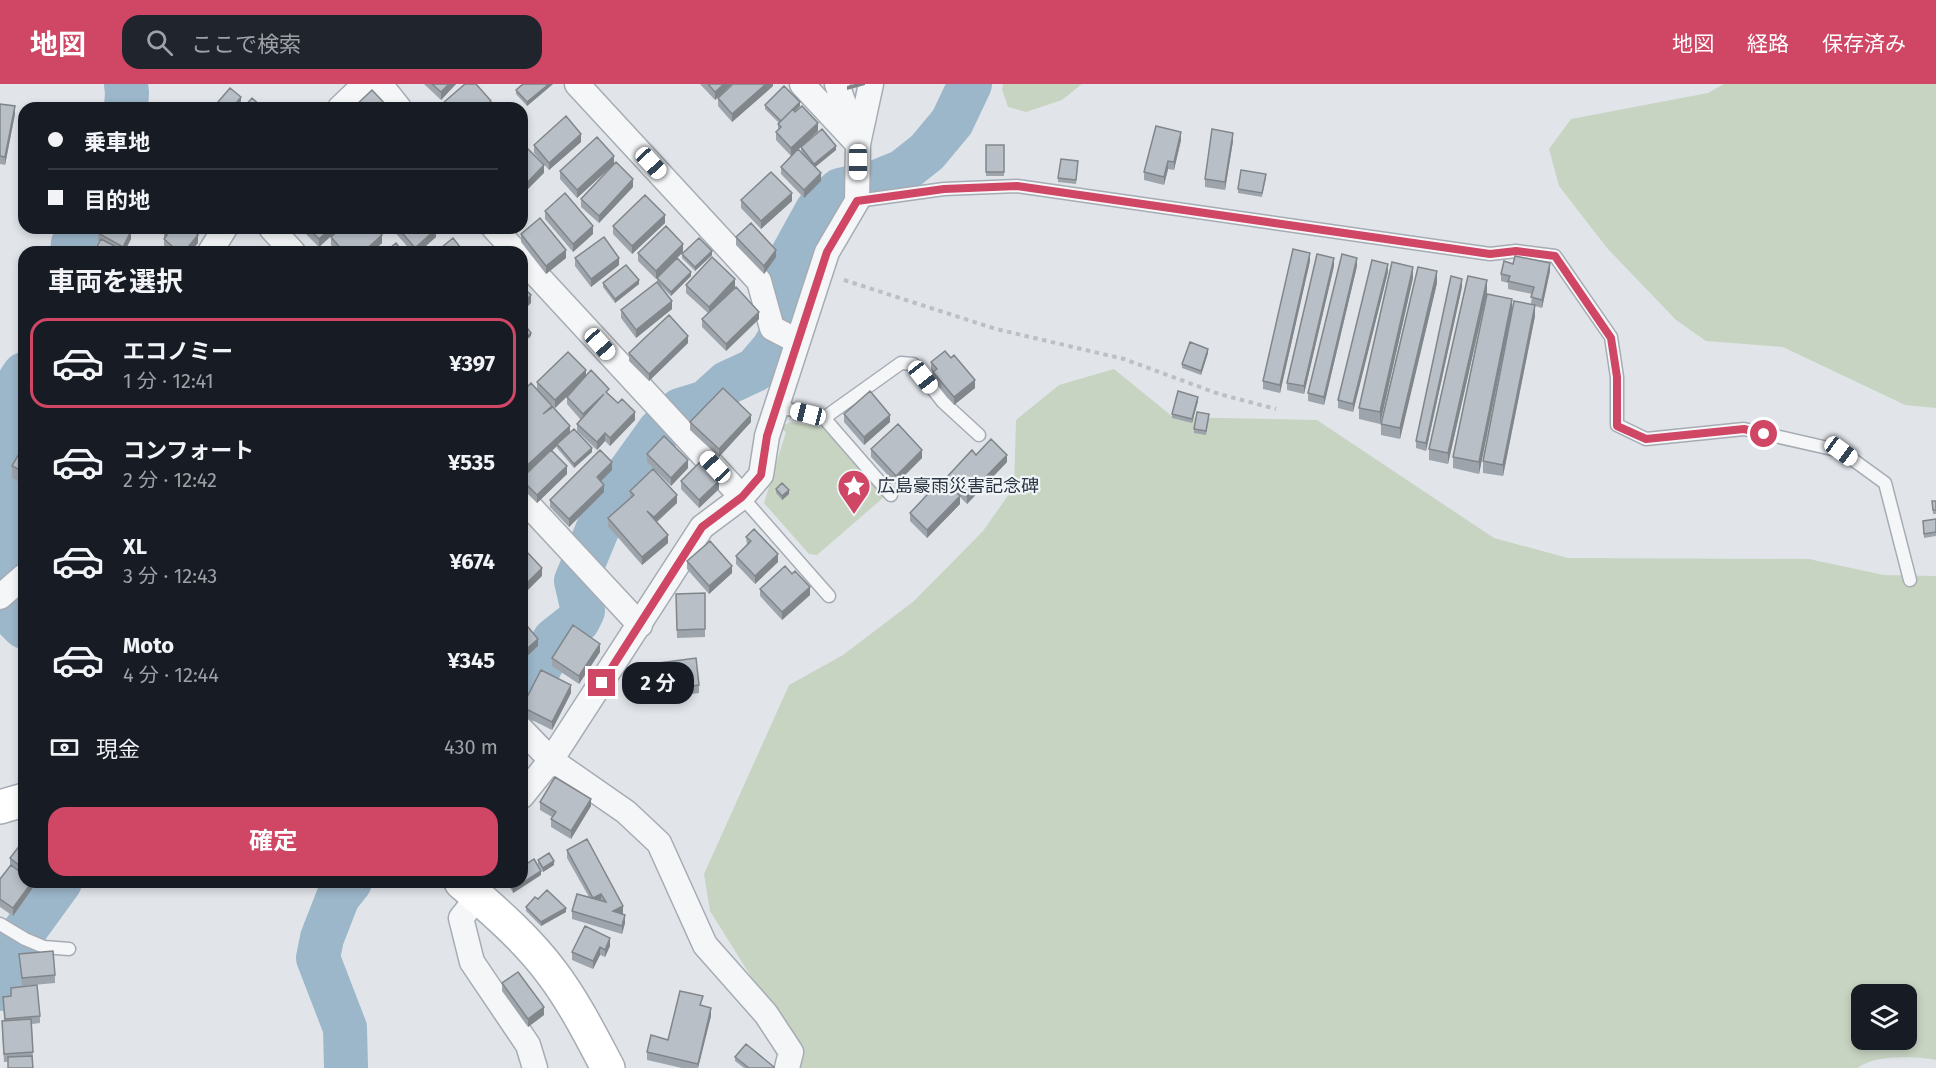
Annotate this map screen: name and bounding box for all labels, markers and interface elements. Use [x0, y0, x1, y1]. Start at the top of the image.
search box [122, 15, 542, 69]
icon: search [143, 26, 176, 59]
text: 地図 [30, 28, 86, 61]
text: ここで検索 [191, 31, 301, 58]
text: 地図 [1672, 31, 1714, 57]
text: 経路 [1747, 31, 1789, 57]
text: 保存済み [1822, 31, 1906, 57]
text: 乗車地 [84, 129, 150, 156]
car [632, 144, 670, 182]
car [849, 144, 867, 180]
text: 目的地 [84, 187, 150, 214]
text: 車両を選択 [48, 266, 183, 298]
car [581, 325, 619, 363]
icon: car [51, 336, 105, 390]
text: エコノミー [123, 338, 233, 365]
text: ¥397 [449, 350, 495, 377]
car [905, 357, 941, 397]
text: 1 分 · 12:41 [123, 369, 214, 393]
car [788, 401, 828, 427]
route start [1750, 420, 1777, 447]
car [1821, 433, 1861, 469]
icon: car [51, 435, 105, 489]
text: コンフォート [123, 437, 254, 464]
car [696, 448, 734, 486]
text: ¥535 [448, 449, 495, 476]
text: 2 分 · 12:42 [123, 468, 217, 492]
place icon: 広島豪雨災害記念碑 [836, 468, 872, 515]
place label: 広島豪雨災害記念碑 [877, 475, 1039, 497]
text: XL [123, 533, 147, 560]
icon: car [51, 534, 105, 588]
text: ¥674 [449, 548, 495, 575]
text: 3 分 · 12:43 [123, 564, 217, 588]
text: Moto [123, 632, 174, 659]
icon: car [51, 633, 105, 687]
text: ¥345 [447, 647, 495, 674]
callout: 2 分 [623, 662, 695, 704]
text: 4 分 · 12:44 [123, 663, 219, 687]
route end [588, 669, 615, 696]
text: 2 分 [640, 671, 676, 695]
icon: cash [48, 731, 81, 764]
text: 430 m [444, 735, 498, 759]
text: 現金 [96, 736, 140, 763]
button: 確定 [48, 807, 498, 876]
map controls [1851, 984, 1917, 1050]
button: layers [1851, 984, 1917, 1050]

